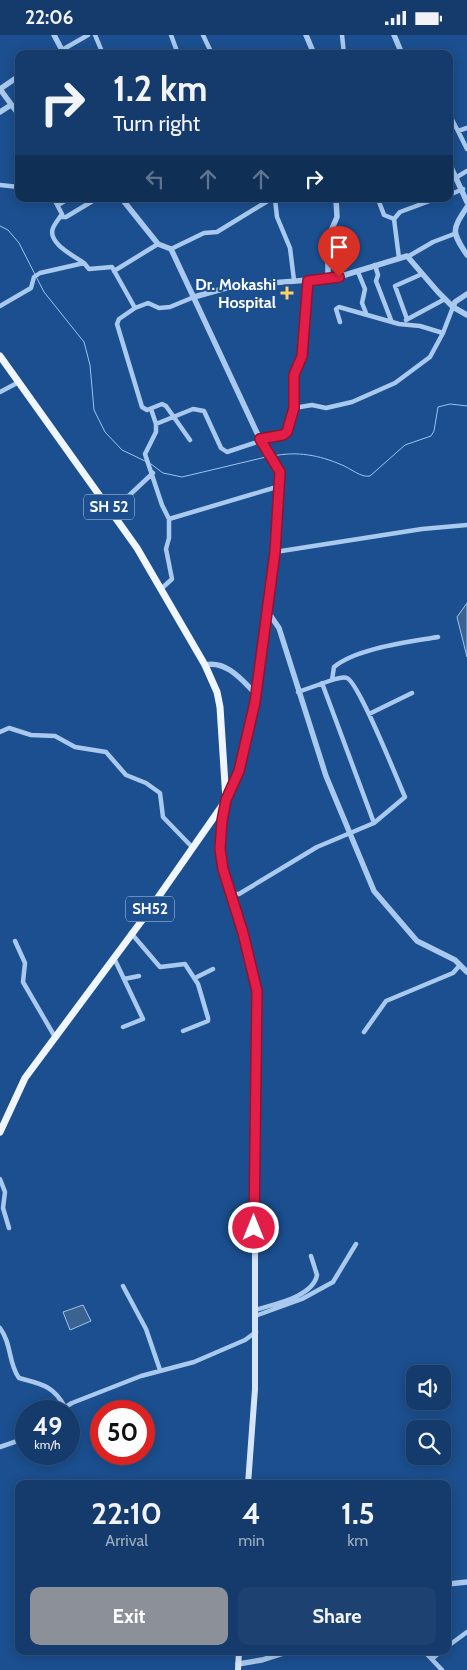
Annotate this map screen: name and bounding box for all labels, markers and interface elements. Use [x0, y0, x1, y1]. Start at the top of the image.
text: 22:06 [25, 6, 73, 29]
text: 1.2 km [113, 67, 207, 110]
icon: right [30, 70, 95, 135]
text: Turn right [113, 110, 200, 137]
icon: left [141, 165, 169, 193]
icon: ahead [194, 165, 222, 193]
icon: ahead [247, 165, 275, 193]
icon: right [300, 165, 328, 193]
pin [318, 226, 360, 277]
icon: arrive [325, 233, 353, 261]
place label: Dr. Mokashi Hospital [195, 275, 276, 312]
marker: Dr. Mokashi Hospital [280, 286, 294, 300]
road number: SH 52 [84, 495, 134, 519]
road number: SH52 [126, 897, 174, 921]
position arrow [227, 1201, 279, 1253]
map controls [406, 1365, 451, 1465]
button: sound [406, 1365, 451, 1410]
speed limit sign: 50 [90, 1400, 155, 1465]
text: 49 [33, 1411, 62, 1441]
button: search [406, 1420, 451, 1465]
text: km/h [34, 1437, 61, 1452]
text: 22:10 [91, 1495, 162, 1532]
text: 4 [242, 1495, 261, 1532]
text: 1.5 [341, 1495, 375, 1532]
text: Arrival [105, 1531, 148, 1550]
text: min [238, 1531, 265, 1550]
text: km [347, 1531, 368, 1550]
button: Exit [30, 1587, 228, 1645]
button: Share [238, 1587, 436, 1645]

